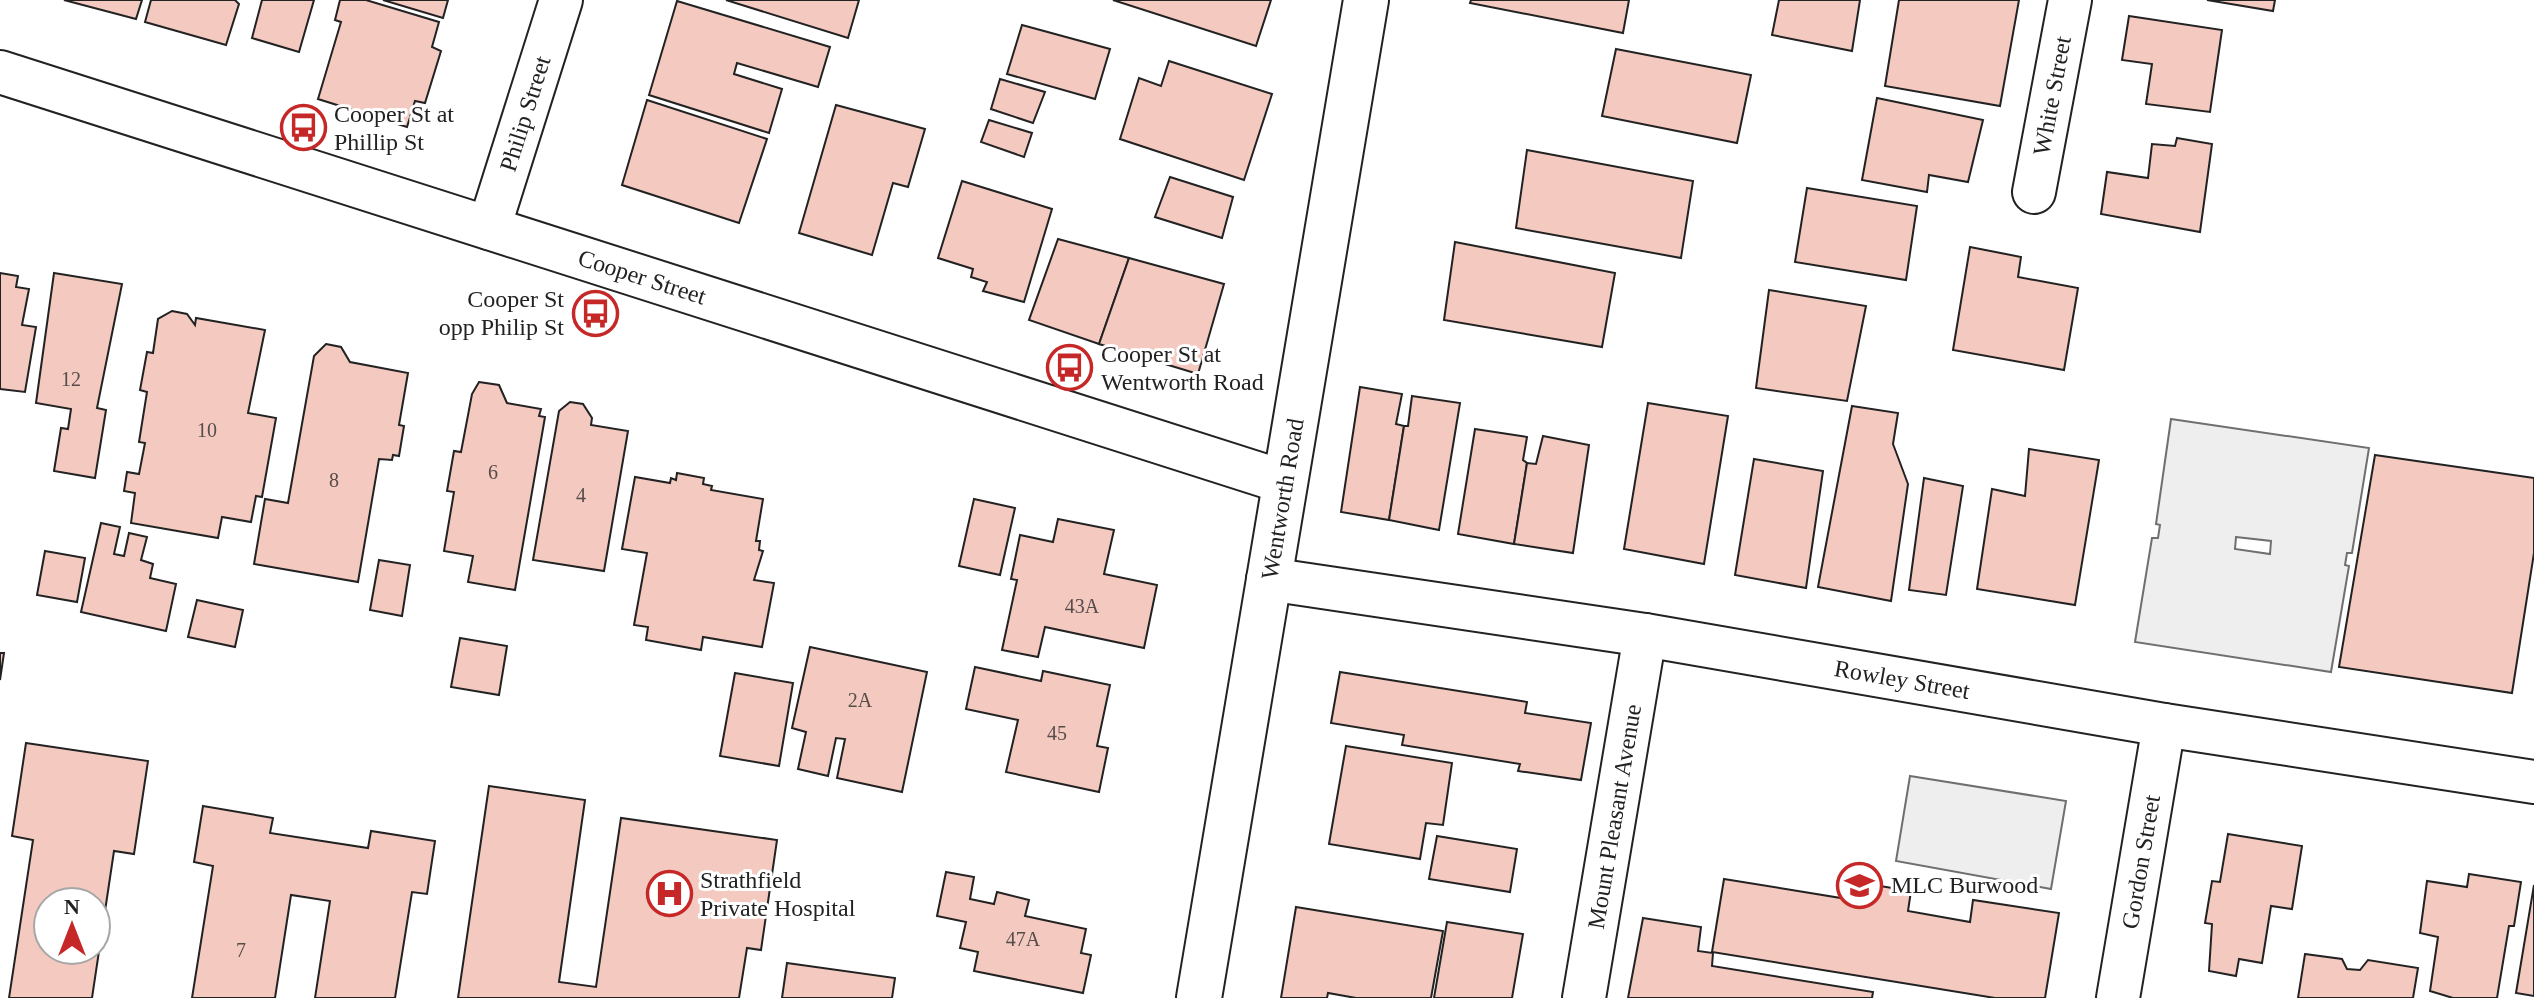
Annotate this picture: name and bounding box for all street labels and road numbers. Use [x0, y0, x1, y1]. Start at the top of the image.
street label: White Street [2028, 34, 2076, 157]
street label: Philip Street [495, 52, 556, 174]
street label: Cooper Street [575, 244, 710, 310]
street label: Wentworth Road [1256, 417, 1309, 581]
street label: Rowley Street [1832, 655, 1972, 704]
street label: Mount Pleasant Avenue [1583, 702, 1646, 931]
street label: Gordon Street [2117, 793, 2165, 931]

